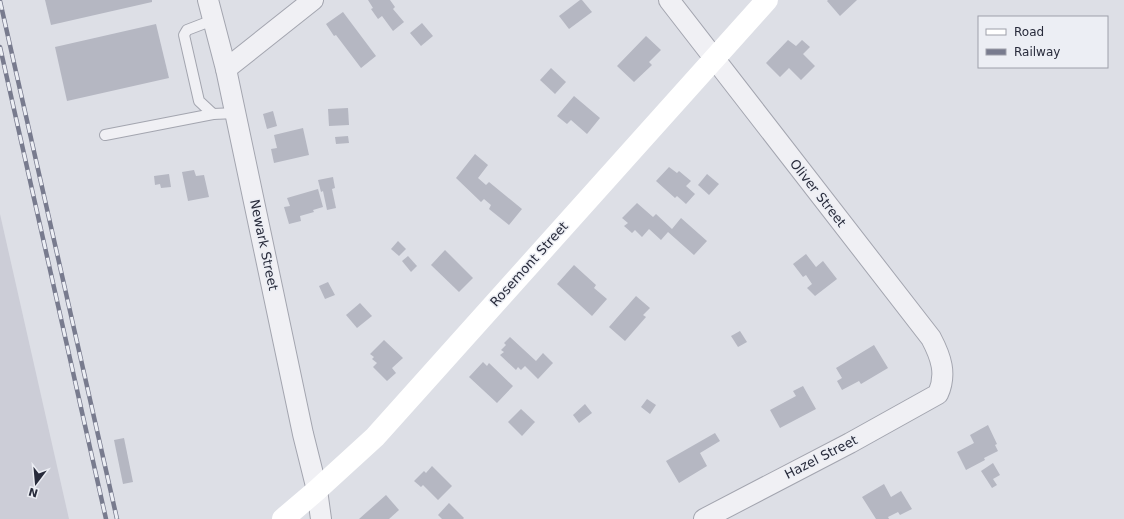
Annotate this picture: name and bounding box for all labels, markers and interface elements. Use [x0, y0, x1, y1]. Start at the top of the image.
legend [978, 16, 1108, 68]
text: Road [1014, 25, 1044, 39]
text: Railway [1014, 45, 1060, 59]
street label: Oliver Street [787, 156, 849, 230]
street label: Newark Street [247, 198, 281, 292]
street label: Rosemont Street [487, 219, 571, 309]
street label: Hazel Street [782, 432, 860, 482]
north arrow [16, 463, 56, 503]
text: N [27, 485, 40, 500]

